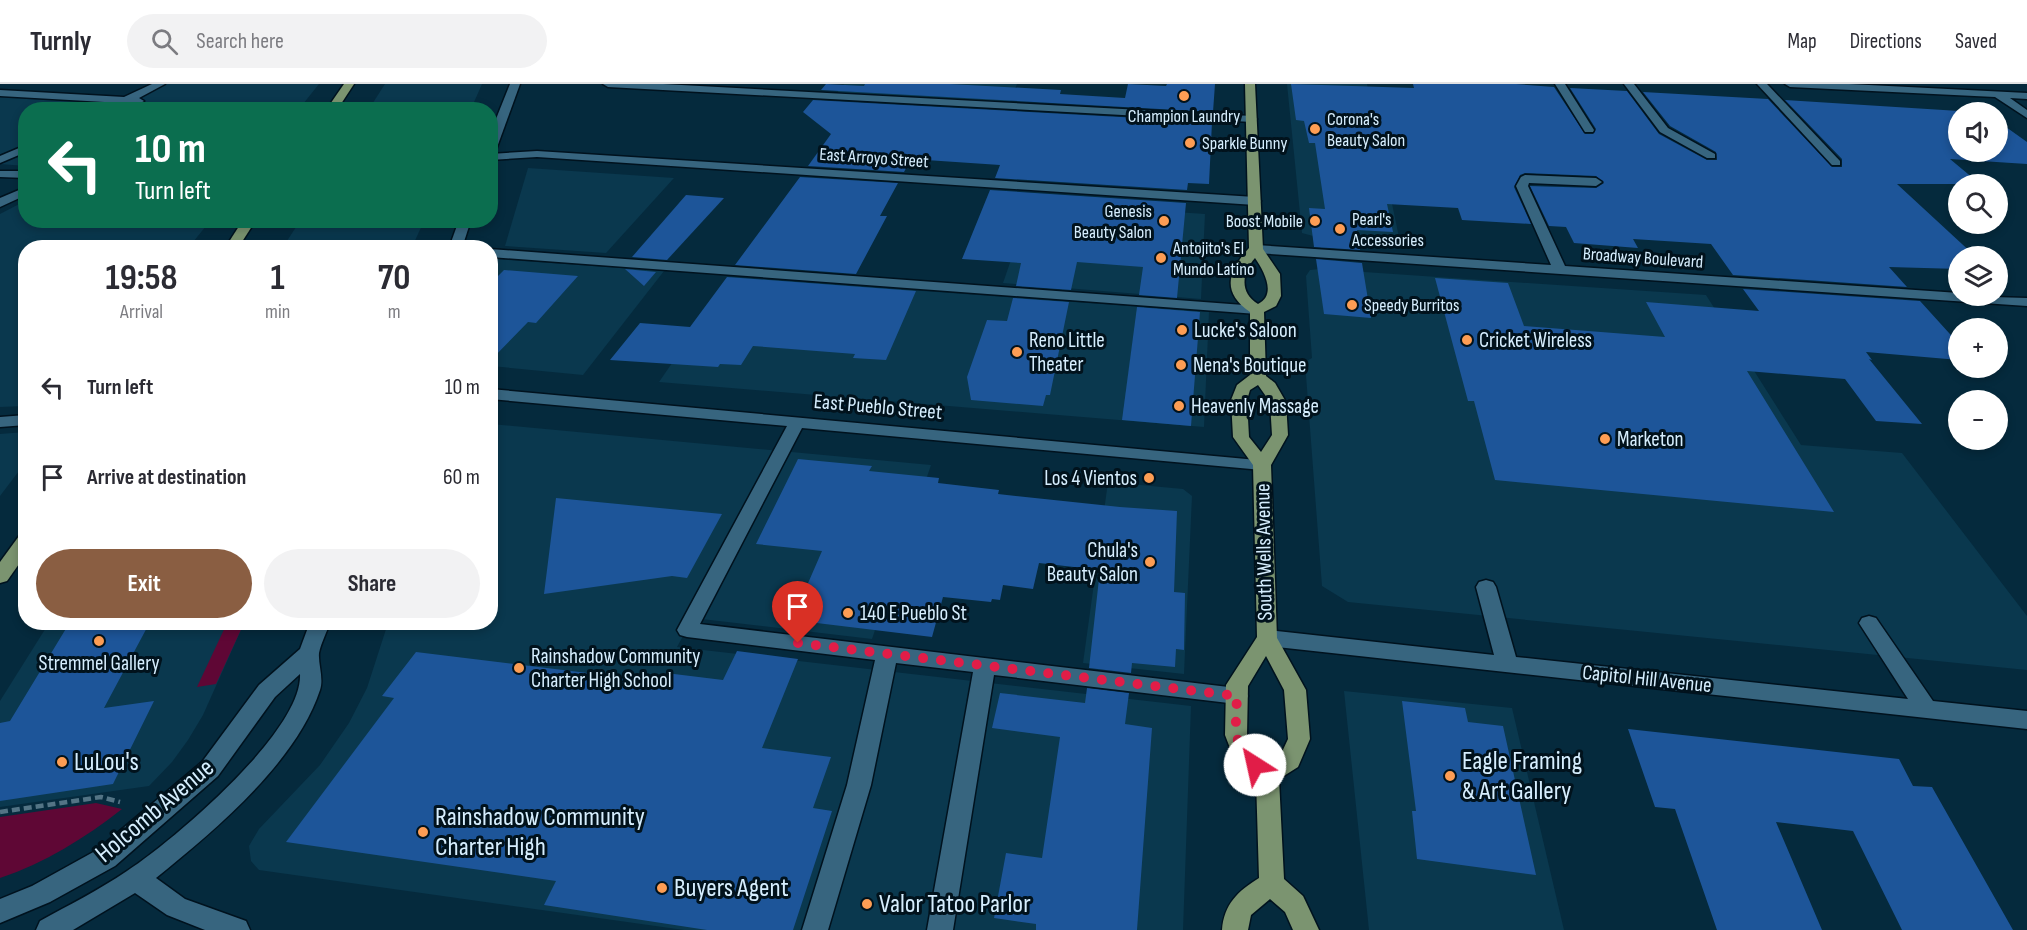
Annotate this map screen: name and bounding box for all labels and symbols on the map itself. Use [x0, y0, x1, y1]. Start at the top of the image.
marker: Champion Laundry [1177, 89, 1191, 103]
place label: Champion Laundry [1128, 106, 1240, 127]
place label: Corona's Beauty Salon [1327, 109, 1405, 151]
marker: Corona's Beauty Salon [1308, 122, 1322, 136]
place label: Sparkle Bunny [1202, 133, 1287, 154]
marker: Sparkle Bunny [1183, 136, 1197, 150]
street label: East Arroyo Street [819, 144, 930, 172]
place label: Genesis Beauty Salon [1074, 201, 1152, 243]
place label: Pearl's Accessories [1351, 209, 1424, 251]
place label: Boost Mobile [1226, 211, 1303, 232]
marker: Genesis Beauty Salon [1157, 214, 1171, 228]
marker: Boost Mobile [1308, 214, 1322, 228]
marker: Pearl's Accessories [1333, 222, 1347, 236]
place label: Antojito's El Mundo Latino [1172, 238, 1254, 280]
street label: Broadway Boulevard [1582, 243, 1704, 273]
marker: Antojito's El Mundo Latino [1154, 251, 1168, 265]
place label: Speedy Burritos [1364, 295, 1459, 316]
marker: Speedy Burritos [1345, 298, 1359, 312]
place label: Lucke's Saloon [1194, 318, 1297, 343]
marker: Lucke's Saloon [1175, 323, 1189, 337]
place label: Reno Little Theater [1029, 328, 1105, 377]
place label: Cricket Wireless [1479, 328, 1592, 353]
marker: Cricket Wireless [1460, 333, 1474, 347]
marker: Reno Little Theater [1010, 345, 1024, 359]
place label: Nena's Boutique [1193, 353, 1307, 378]
marker: Nena's Boutique [1174, 358, 1188, 372]
street label: East Pueblo Street [813, 389, 943, 425]
place label: Heavenly Massage [1191, 394, 1319, 419]
marker: Heavenly Massage [1172, 399, 1186, 413]
place label: Marketon [1617, 427, 1684, 452]
marker: Marketon [1598, 432, 1612, 446]
place label: Los 4 Vientos [1044, 466, 1137, 491]
marker: Los 4 Vientos [1142, 471, 1156, 485]
street label: South Wells Avenue [1250, 483, 1278, 621]
place label: Chula's Beauty Salon [1047, 538, 1138, 587]
marker: Chula's Beauty Salon [1143, 555, 1157, 569]
pin [772, 581, 823, 643]
place label: 140 E Pueblo St [860, 601, 967, 626]
marker: 140 E Pueblo St [841, 606, 855, 620]
marker: Stremmel Gallery [92, 634, 106, 648]
place label: Rainshadow Community Charter High School [531, 644, 700, 693]
place label: Stremmel Gallery [38, 651, 160, 676]
street label: Capitol Hill Avenue [1581, 660, 1713, 698]
marker: Rainshadow Community Charter High School [512, 661, 526, 675]
position arrow [1223, 733, 1287, 797]
place label: Eagle Framing & Art Gallery [1462, 746, 1582, 807]
place label: LuLou's [74, 747, 139, 778]
street label: Holcomb Avenue [89, 752, 221, 870]
marker: LuLou's [55, 755, 69, 769]
marker: Eagle Framing & Art Gallery [1443, 769, 1457, 783]
place label: Rainshadow Community Charter High [435, 802, 645, 863]
marker: Rainshadow Community Charter High [416, 825, 430, 839]
place label: Buyers Agent [674, 873, 789, 904]
marker: Buyers Agent [655, 881, 669, 895]
place label: Valor Tatoo Parlor [879, 889, 1031, 920]
marker: Valor Tatoo Parlor [860, 897, 874, 911]

